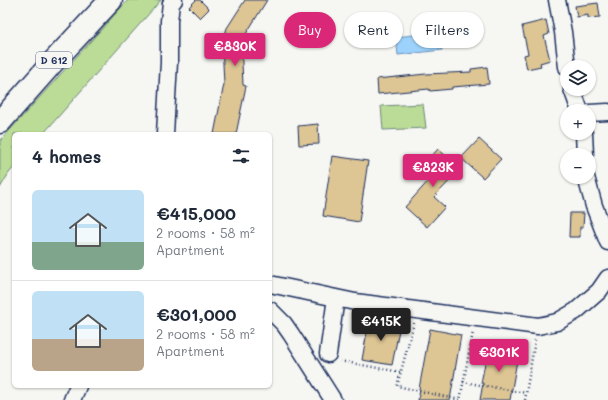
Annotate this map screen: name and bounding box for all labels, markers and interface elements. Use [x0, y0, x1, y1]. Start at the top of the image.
chip: Buy [284, 12, 336, 48]
chip: Rent [344, 12, 403, 48]
chip: Filters [411, 12, 484, 48]
pin: €830K [207, 33, 263, 67]
text: €830K [213, 37, 257, 54]
road number: D 612 [36, 52, 72, 68]
map controls [560, 60, 596, 184]
button: layers [560, 60, 596, 96]
button: + [560, 104, 596, 140]
text: 4 homes [32, 145, 101, 167]
icon: filters [230, 145, 252, 167]
button: − [560, 148, 596, 184]
pin: €823K [405, 154, 461, 188]
text: €823K [412, 158, 454, 175]
text: €415,000 [156, 202, 236, 224]
icon: home [64, 206, 112, 254]
text: 2 rooms · 58 m² [156, 224, 255, 241]
text: Apartment [156, 241, 225, 258]
text: €301,000 [156, 303, 236, 325]
icon: home [64, 307, 112, 355]
pin: €415K [353, 308, 409, 342]
text: €415K [361, 312, 401, 329]
text: 2 rooms · 58 m² [156, 325, 255, 342]
pin: €301K [471, 339, 527, 373]
text: Apartment [156, 342, 225, 359]
text: €301K [478, 343, 520, 360]

